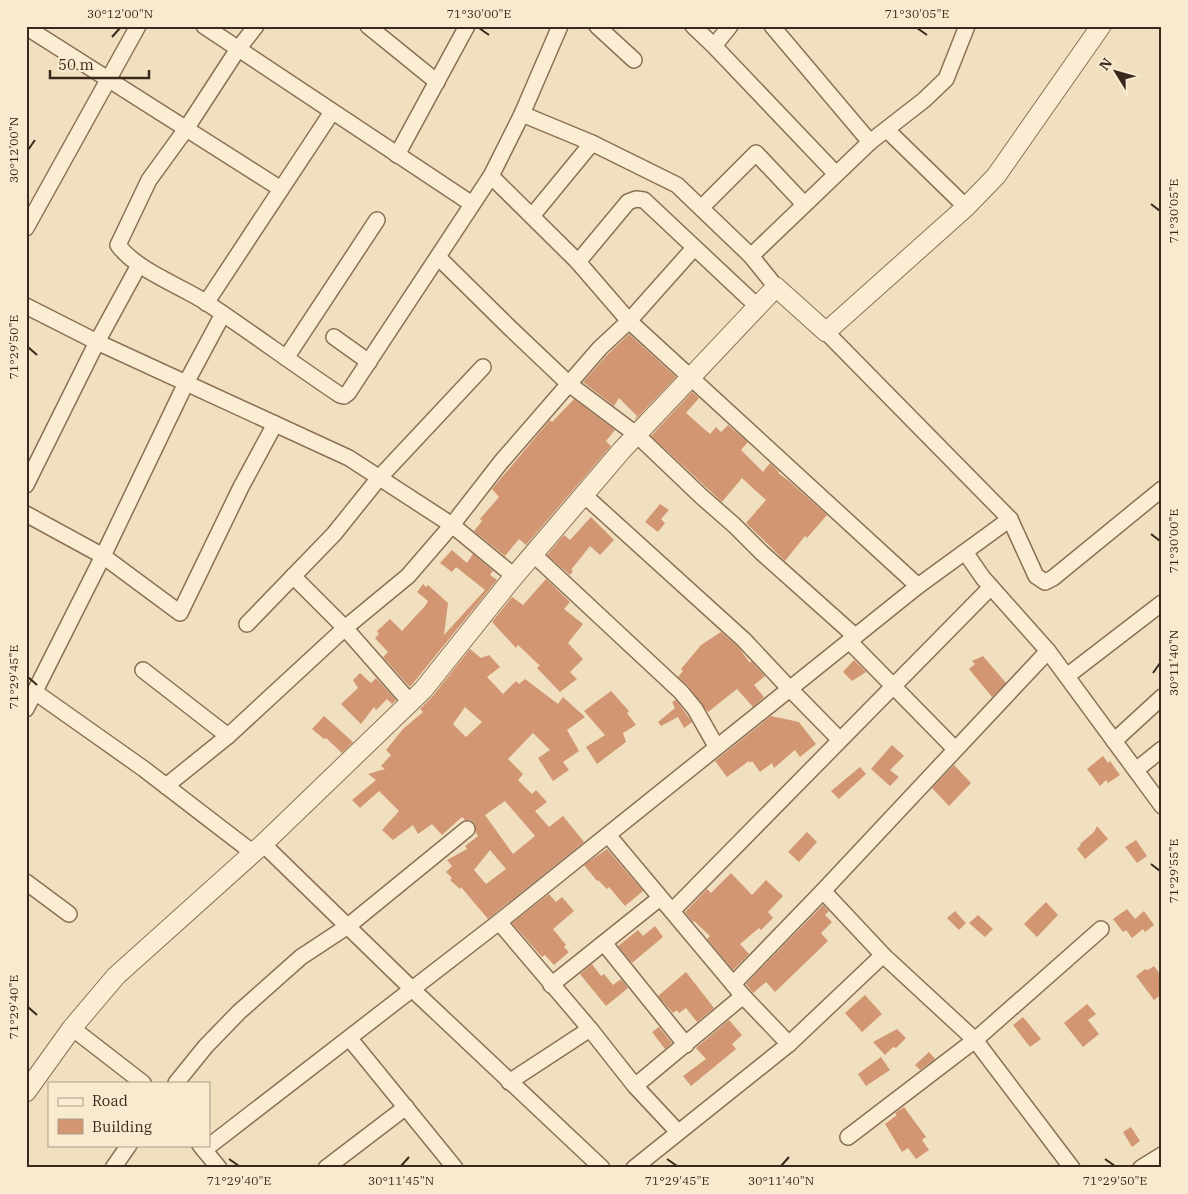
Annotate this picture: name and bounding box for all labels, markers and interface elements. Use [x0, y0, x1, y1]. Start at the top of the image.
text: 30°12'00"N [87, 6, 153, 21]
text: 71°30'00"E [447, 6, 511, 21]
text: 71°30'05"E [885, 6, 949, 21]
scale bar [50, 48, 149, 80]
north arrow [1090, 48, 1140, 98]
text: N [1095, 54, 1116, 74]
text: 50 m [58, 55, 94, 74]
text: 30°12'00"N [6, 117, 21, 183]
text: 71°30'05"E [1166, 179, 1181, 243]
text: 71°29'50"E [6, 315, 21, 379]
text: 71°30'00"E [1166, 509, 1181, 573]
text: 30°11'40"N [1166, 630, 1181, 696]
text: 71°29'45"E [6, 645, 21, 709]
text: 71°29'55"E [1166, 839, 1181, 903]
text: 71°29'40"E [6, 975, 21, 1039]
legend [48, 1082, 210, 1146]
text: Road [92, 1091, 128, 1110]
text: Building [92, 1117, 152, 1136]
text: 71°29'40"E [207, 1173, 271, 1188]
text: 30°11'45"N [368, 1173, 434, 1188]
text: 71°29'45"E [645, 1173, 709, 1188]
text: 30°11'40"N [748, 1173, 814, 1188]
text: 71°29'50"E [1083, 1173, 1147, 1188]

